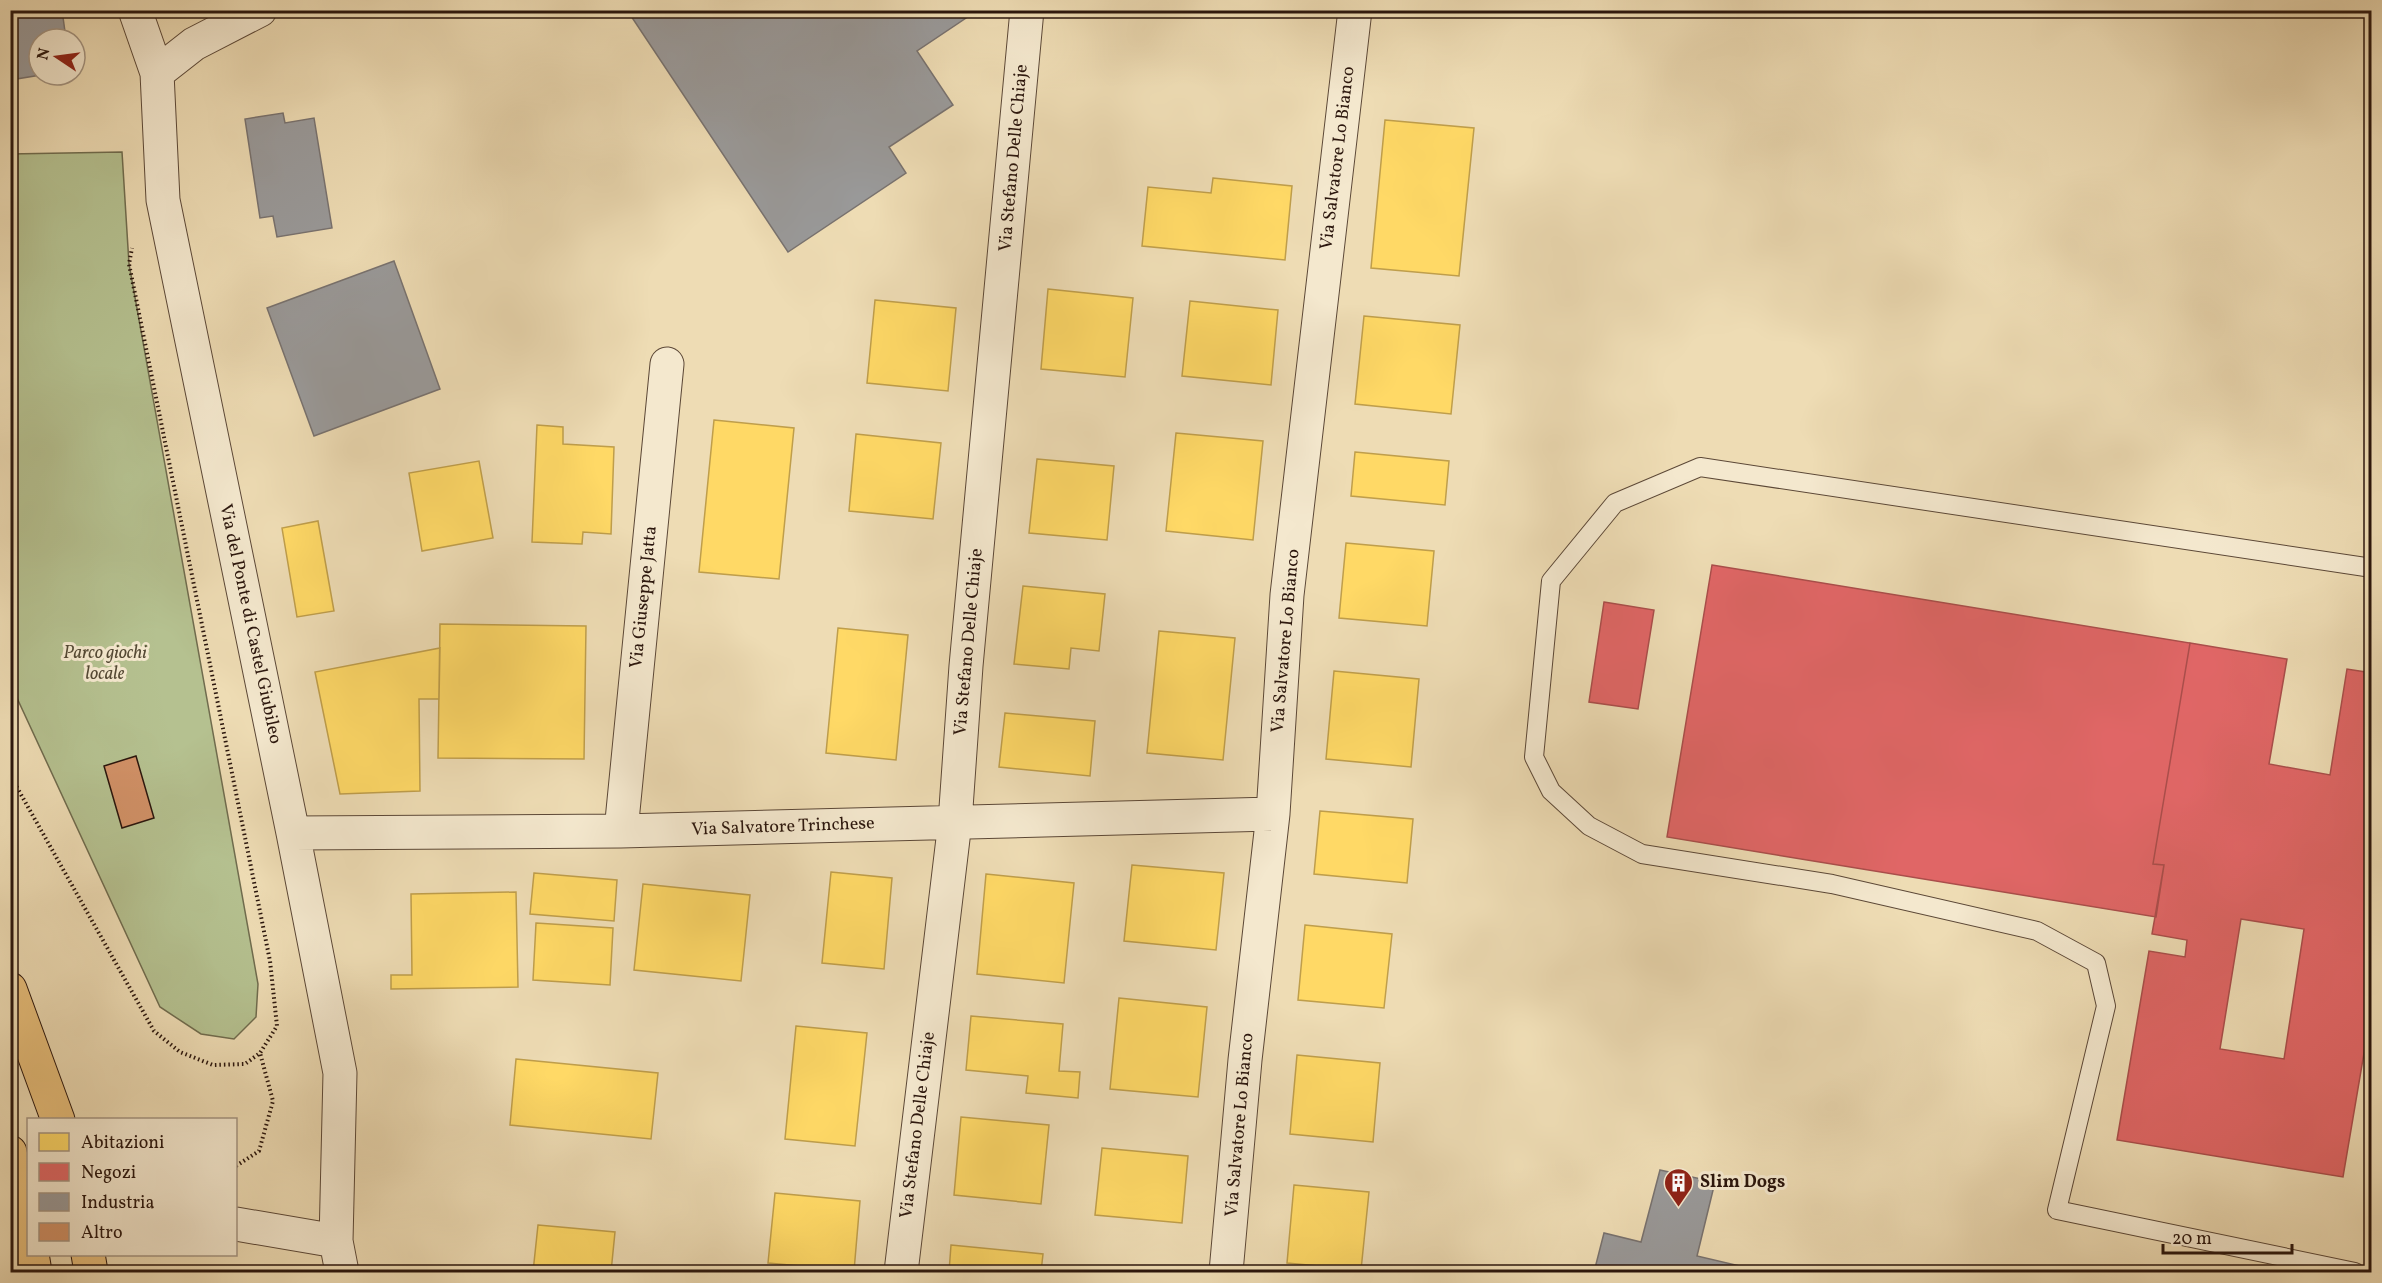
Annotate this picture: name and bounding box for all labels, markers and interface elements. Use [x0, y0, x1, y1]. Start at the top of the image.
north arrow [27, 27, 87, 87]
text: N [32, 46, 56, 62]
street label: Via Stefano Delle Chiaje [993, 63, 1035, 253]
street label: Via Salvatore Lo Bianco [1314, 65, 1362, 251]
street label: Via del Ponte di Castel Giubileo [212, 502, 288, 746]
street label: Via Giuseppe Jatta [624, 524, 664, 670]
street label: Via Stefano Delle Chiaje [948, 547, 990, 737]
street label: Via Salvatore Lo Bianco [1266, 548, 1306, 734]
park label: Parco giochi locale [63, 641, 147, 687]
street label: Via Salvatore Trinchese [691, 811, 875, 843]
street label: Via Stefano Delle Chiaje [894, 1030, 942, 1220]
street label: Via Salvatore Lo Bianco [1220, 1032, 1260, 1218]
legend [27, 1118, 237, 1256]
text: Abitazioni [81, 1131, 164, 1156]
text: Negozi [81, 1161, 136, 1186]
building icon: Slim Dogs [1663, 1166, 1695, 1208]
place label: Slim Dogs [1700, 1170, 1785, 1195]
text: Industria [81, 1191, 154, 1216]
scale bar [2163, 1217, 2292, 1255]
text: Altro [81, 1221, 123, 1246]
text: 20 m [2172, 1227, 2212, 1252]

